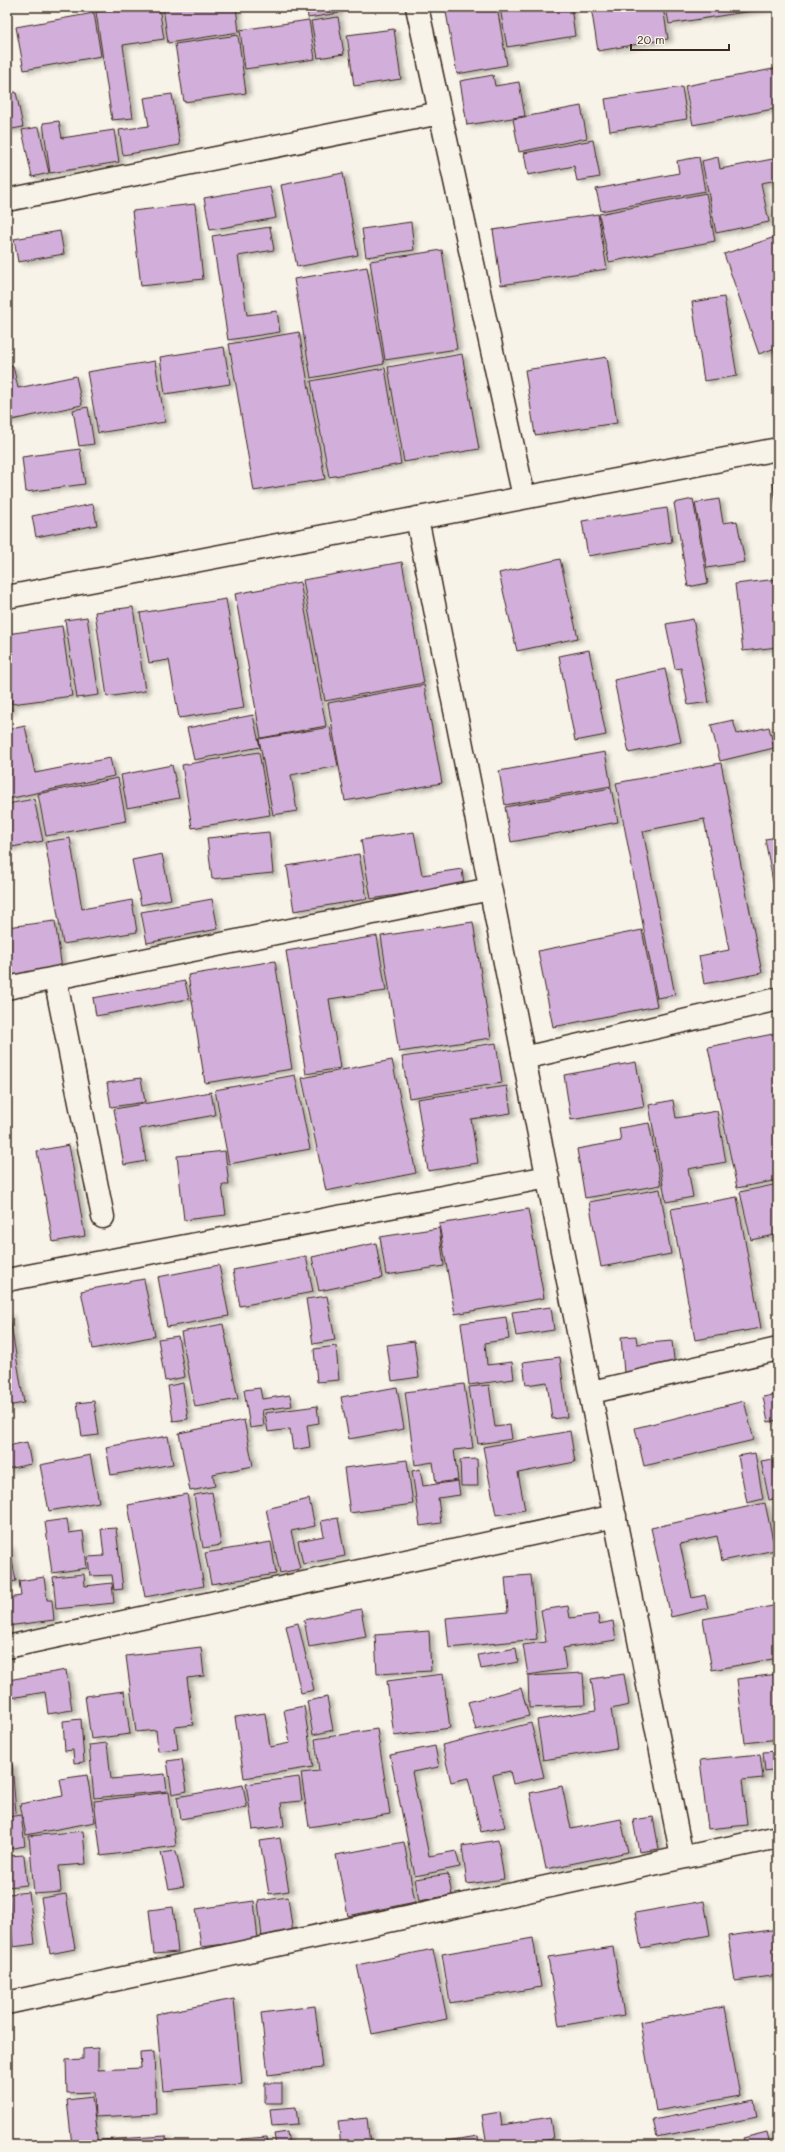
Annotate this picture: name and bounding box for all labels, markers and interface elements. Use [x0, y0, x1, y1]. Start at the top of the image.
scale bar [631, 26, 729, 52]
text: 20 m [637, 31, 665, 47]

